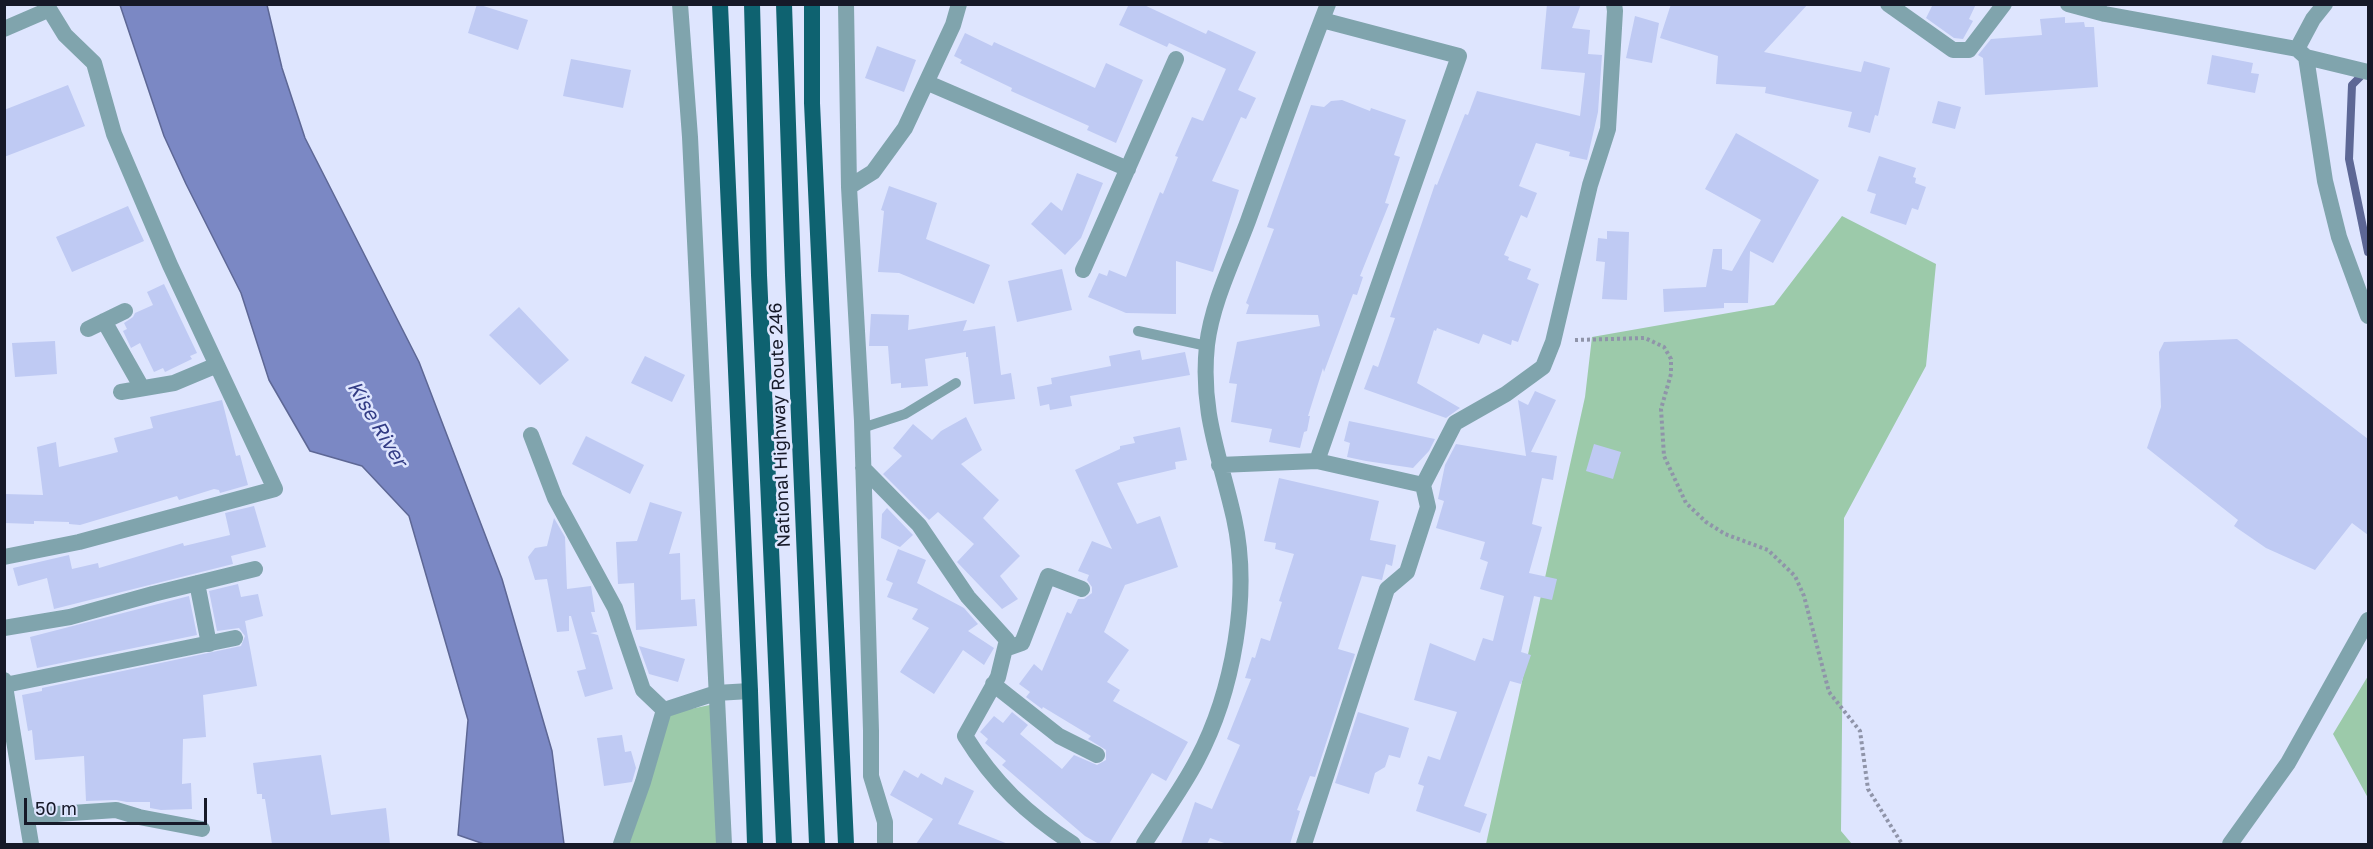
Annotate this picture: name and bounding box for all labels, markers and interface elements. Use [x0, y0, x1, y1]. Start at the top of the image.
street label: National Highway Route 246 [765, 302, 795, 548]
water label: Kise River [342, 377, 412, 471]
scale bar [27, 786, 210, 824]
text: 50 m [35, 797, 77, 819]

